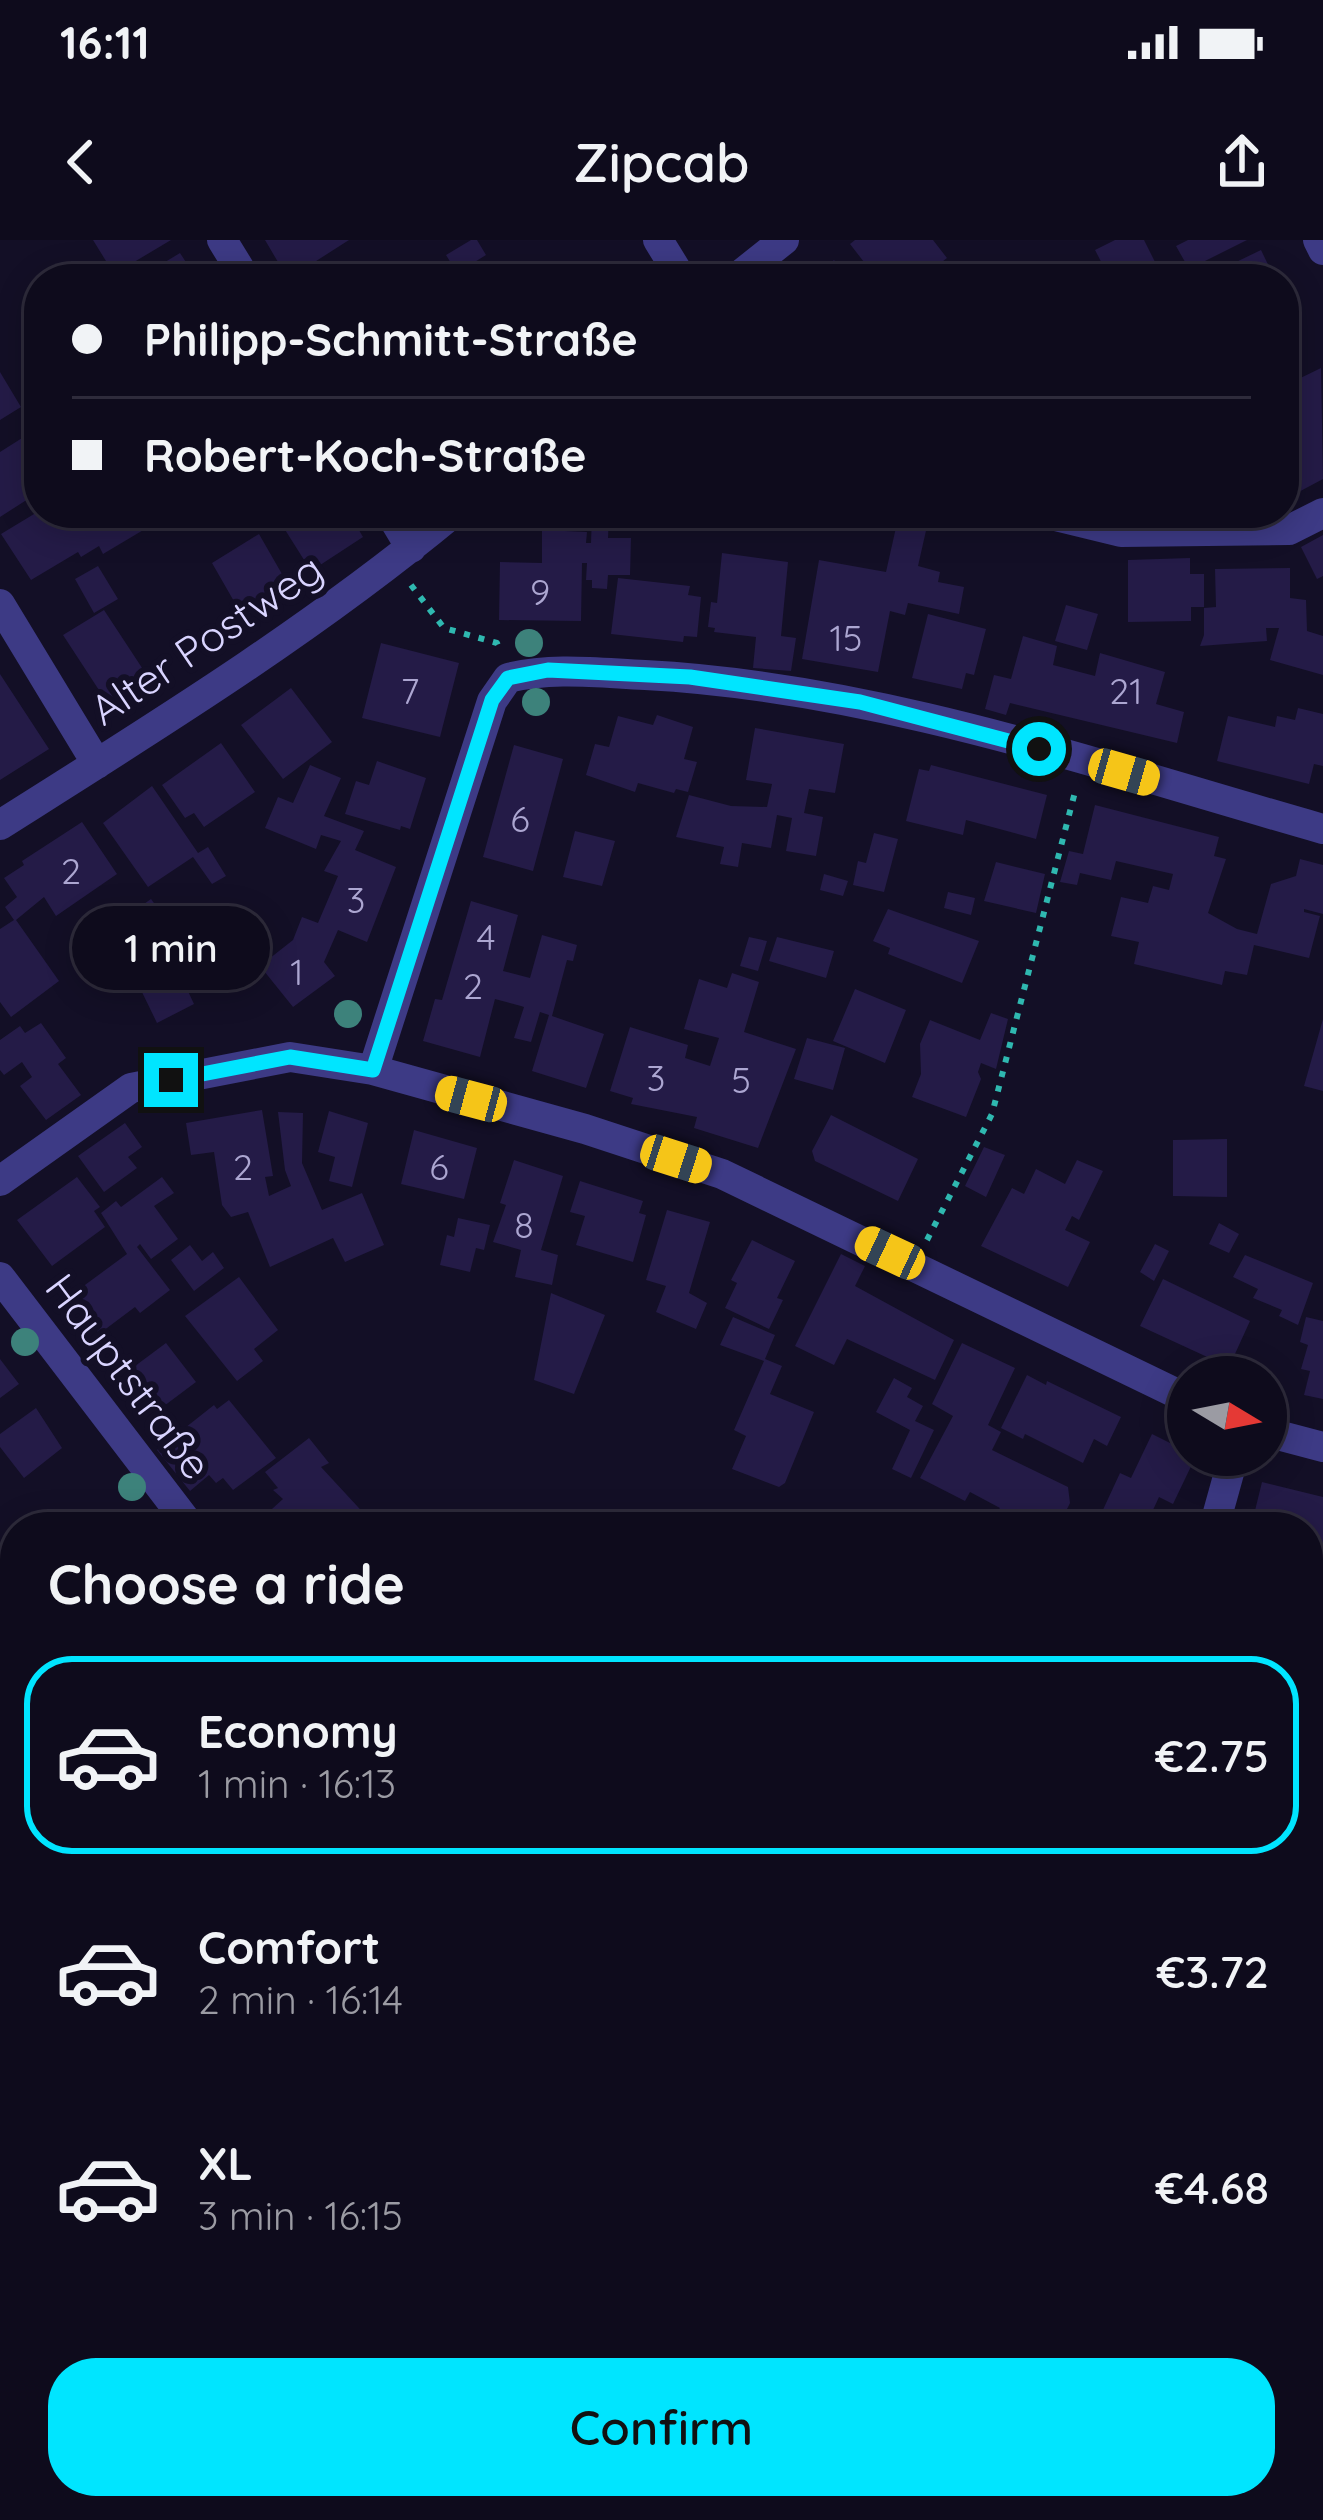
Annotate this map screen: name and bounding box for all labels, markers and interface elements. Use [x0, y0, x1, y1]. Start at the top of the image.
text: 16:11 [60, 14, 150, 70]
text: Zipcab [574, 128, 749, 196]
icon: back [48, 129, 114, 195]
icon: share [1209, 129, 1275, 195]
text: Philipp-Schmitt-Straße [144, 311, 638, 367]
text: Robert-Koch-Straße [144, 427, 587, 483]
street label: Alter Postweg [80, 542, 332, 736]
house number: 9 [530, 569, 550, 614]
house number: 15 [830, 615, 862, 660]
house number: 7 [401, 668, 419, 713]
house number: 21 [1109, 668, 1143, 713]
route start [1012, 722, 1066, 776]
car [1084, 745, 1164, 799]
house number: 6 [510, 796, 530, 841]
house number: 2 [61, 848, 81, 893]
house number: 3 [347, 877, 365, 922]
callout: 1 min [72, 906, 270, 990]
house number: 4 [477, 914, 495, 959]
text: 1 min [124, 923, 218, 972]
house number: 1 [290, 949, 304, 994]
house number: 2 [463, 963, 483, 1008]
route end [144, 1053, 198, 1107]
house number: 3 [647, 1055, 665, 1100]
house number: 5 [731, 1057, 751, 1102]
car [432, 1072, 510, 1126]
car [636, 1131, 716, 1187]
house number: 2 [233, 1144, 253, 1189]
house number: 6 [429, 1144, 449, 1189]
house number: 8 [514, 1202, 534, 1247]
car [850, 1221, 930, 1285]
street label: Hauptstraße [34, 1263, 224, 1489]
north arrow [1167, 1356, 1287, 1476]
map controls [1167, 1356, 1287, 1476]
text: Choose a ride [48, 1550, 405, 1618]
icon: car [54, 1701, 162, 1809]
text: Economy [198, 1703, 398, 1759]
text: €2.75 [1155, 1727, 1269, 1783]
text: 1 min · 16:13 [198, 1759, 396, 1808]
icon: car [54, 1917, 162, 2025]
text: Comfort [198, 1919, 380, 1975]
text: €3.72 [1156, 1943, 1269, 1999]
text: 2 min · 16:14 [198, 1975, 403, 2024]
icon: car [54, 2133, 162, 2241]
text: XL [198, 2135, 253, 2191]
text: €4.68 [1155, 2159, 1269, 2215]
text: 3 min · 16:15 [198, 2191, 403, 2240]
button: Confirm [48, 2358, 1275, 2496]

